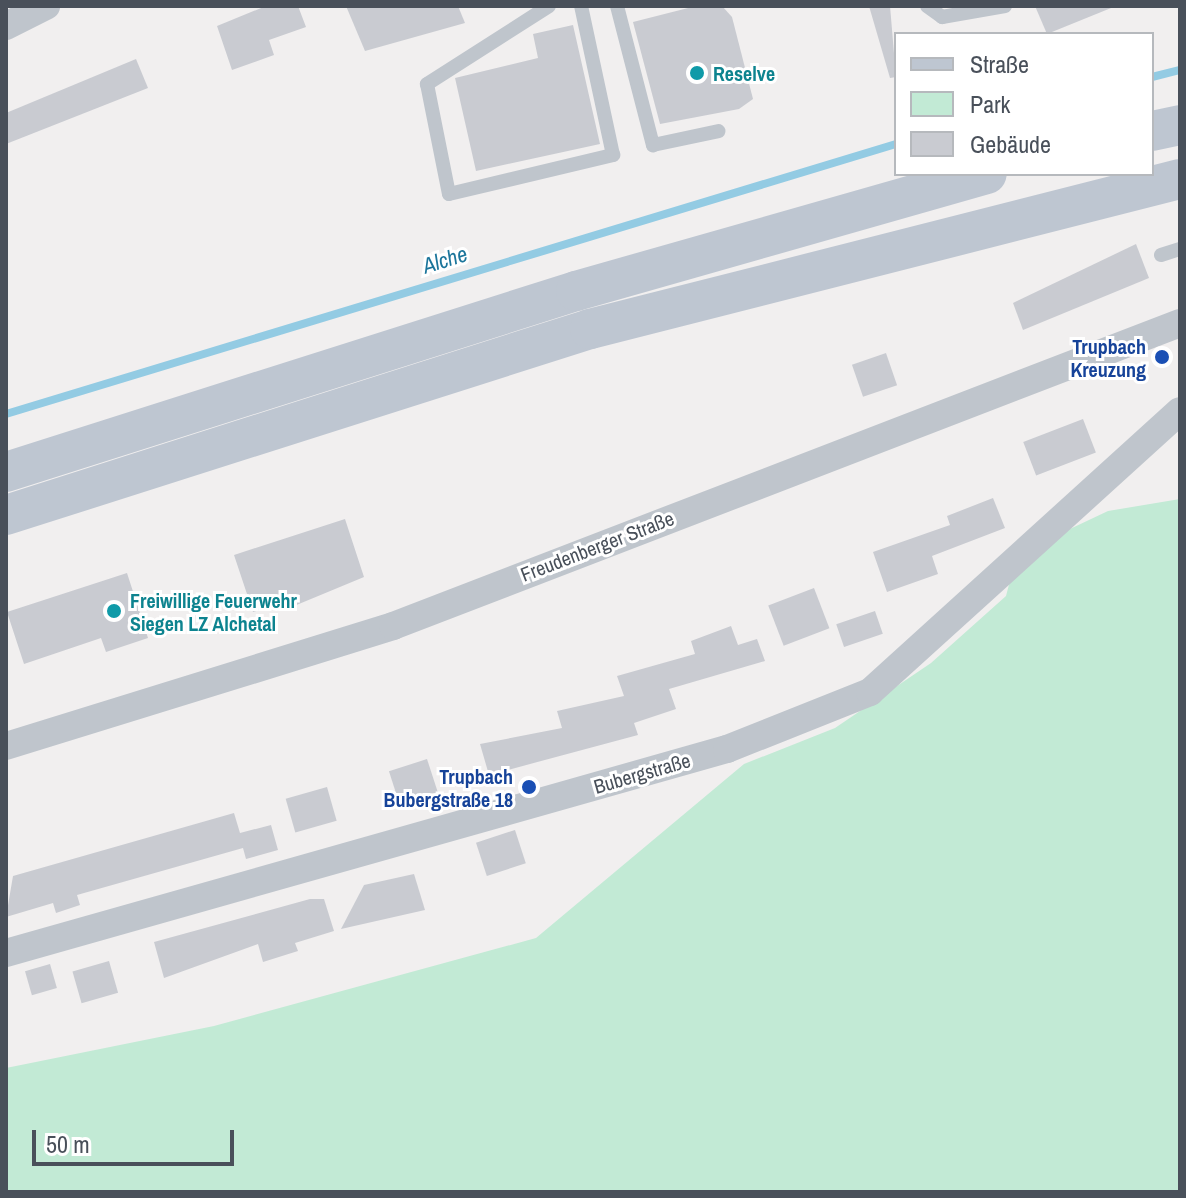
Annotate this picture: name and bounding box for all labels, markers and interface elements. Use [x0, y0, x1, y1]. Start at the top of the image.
legend [894, 32, 1154, 176]
text: Straße [970, 48, 1029, 80]
place label: Reselve [713, 61, 775, 85]
marker: Reselve [688, 64, 706, 82]
text: Park [970, 88, 1010, 120]
text: Gebäude [970, 128, 1051, 160]
water label: Alche [420, 241, 470, 279]
place label: Trupbach Kreuzung [1070, 334, 1146, 381]
marker: Trupbach Kreuzung [1153, 348, 1171, 366]
street label: Freudenberger Straße [517, 506, 677, 586]
place label: Freiwillige Feuerwehr Siegen LZ Alchetal [130, 588, 297, 635]
marker: Freiwillige Feuerwehr Siegen LZ Alchetal [105, 602, 123, 620]
street label: Bubergstraße [591, 748, 693, 798]
place label: Trupbach Bubergstraße 18 [384, 764, 513, 811]
marker: Trupbach Bubergstraße 18 [520, 778, 538, 796]
scale bar [36, 1114, 238, 1164]
text: 50 m [46, 1128, 90, 1160]

